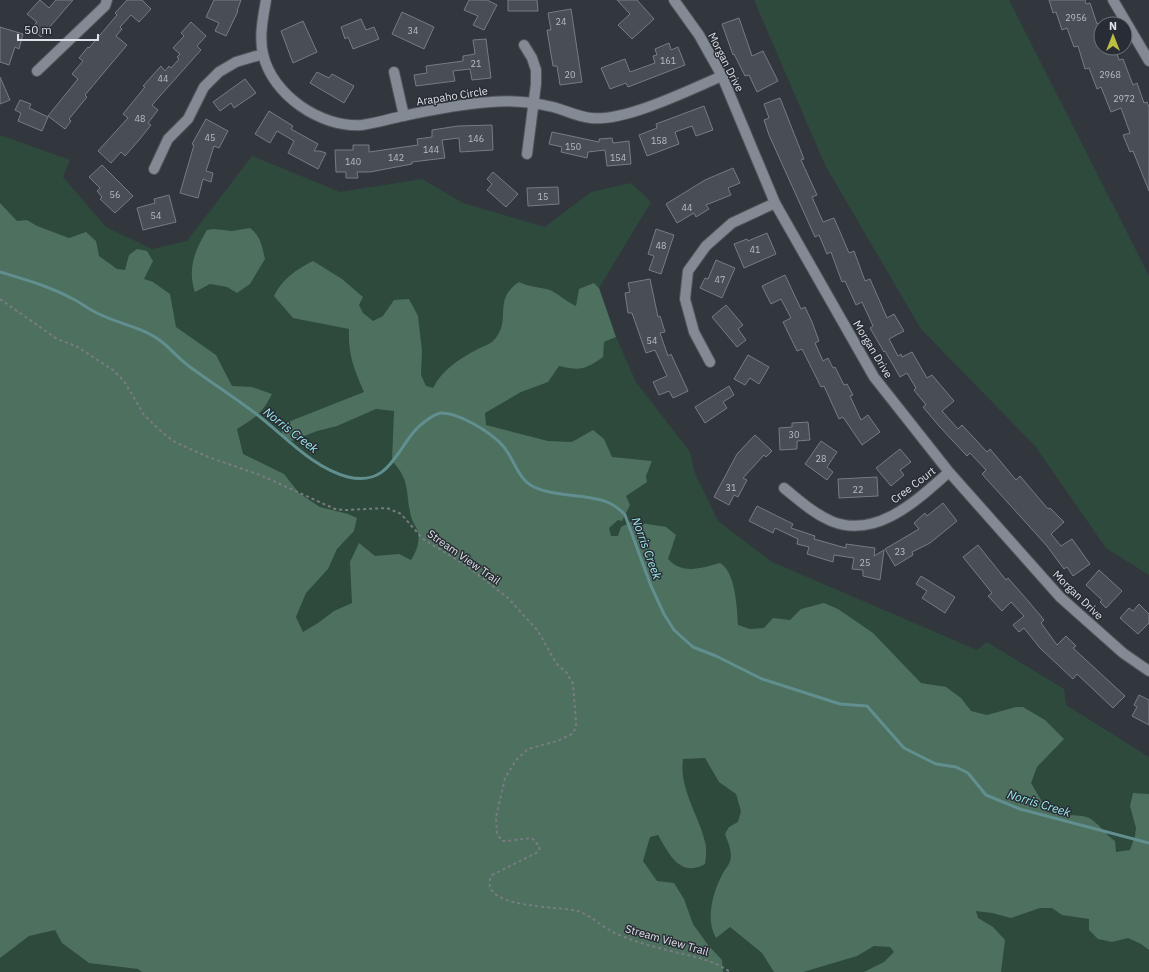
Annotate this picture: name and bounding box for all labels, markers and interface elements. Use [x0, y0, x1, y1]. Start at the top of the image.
house number: 2956 [1065, 12, 1087, 23]
scale bar [18, 16, 98, 42]
house number: 24 [556, 16, 566, 27]
north arrow [1093, 16, 1133, 56]
text: N [1109, 19, 1117, 33]
text: 50 m [24, 22, 52, 37]
house number: 34 [408, 25, 418, 36]
street label: Morgan Drive [705, 30, 747, 94]
house number: 161 [660, 55, 676, 66]
house number: 21 [471, 58, 481, 69]
house number: 20 [565, 69, 575, 80]
house number: 2968 [1099, 69, 1121, 80]
house number: 44 [158, 73, 168, 84]
street label: Arapaho Circle [415, 83, 489, 109]
house number: 2972 [1113, 93, 1135, 104]
house number: 48 [135, 113, 145, 124]
house number: 45 [205, 132, 215, 143]
house number: 146 [468, 133, 484, 144]
house number: 158 [651, 135, 667, 146]
house number: 150 [565, 141, 581, 152]
house number: 144 [423, 144, 439, 155]
house number: 142 [388, 152, 404, 163]
house number: 154 [610, 152, 626, 163]
house number: 140 [345, 156, 361, 167]
house number: 56 [110, 189, 120, 200]
house number: 15 [538, 191, 548, 202]
house number: 44 [682, 202, 692, 213]
house number: 54 [151, 210, 161, 221]
house number: 48 [656, 240, 666, 251]
house number: 41 [750, 244, 760, 255]
house number: 47 [715, 274, 725, 285]
street label: Morgan Drive [850, 318, 896, 380]
house number: 54 [647, 335, 657, 346]
water label: Norris Creek [261, 404, 322, 456]
house number: 30 [789, 429, 799, 440]
house number: 28 [816, 453, 826, 464]
street label: Cree Court [888, 463, 938, 506]
house number: 31 [726, 482, 736, 493]
house number: 22 [853, 484, 863, 495]
water label: Norris Creek [629, 515, 665, 582]
street label: Stream View Trail [425, 527, 503, 587]
house number: 23 [895, 546, 905, 557]
house number: 25 [860, 557, 870, 568]
street label: Morgan Drive [1050, 567, 1106, 623]
water label: Norris Creek [1006, 786, 1073, 820]
street label: Stream View Trail [624, 921, 710, 959]

